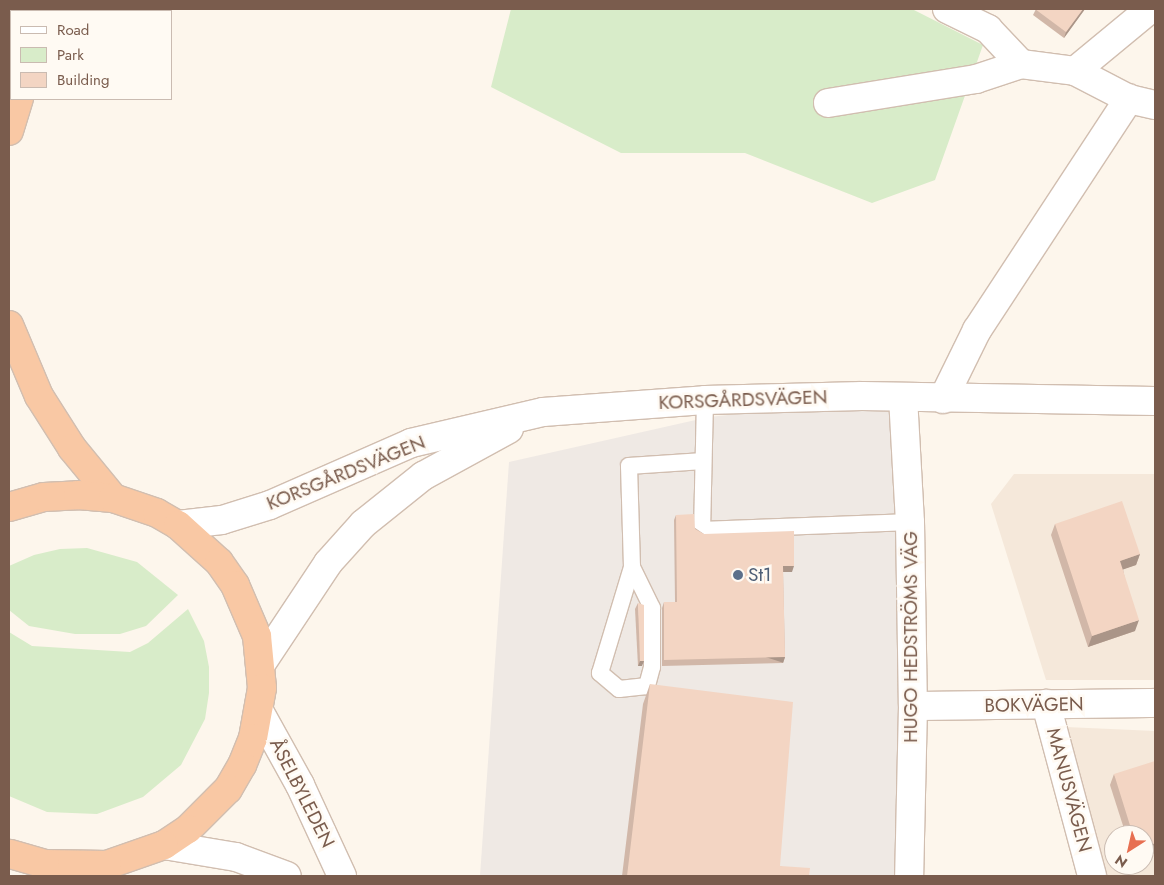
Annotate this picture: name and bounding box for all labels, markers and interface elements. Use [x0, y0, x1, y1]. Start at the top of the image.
legend [10, 10, 172, 100]
text: Road [57, 19, 89, 41]
text: Park [57, 44, 84, 66]
text: Building [57, 69, 109, 91]
street label: KORSGÅRDSVÄGEN [658, 386, 828, 414]
street label: KORSGÅRDSVÄGEN [263, 431, 429, 515]
street label: HUGO HEDSTRÖMS VÄG [900, 531, 922, 743]
place label: St1 [748, 564, 772, 586]
marker: St1 [732, 569, 744, 581]
street label: BOKVÄGEN [984, 693, 1084, 717]
street label: MANUSVÄGEN [1041, 725, 1097, 855]
street label: ÅSELBYLEDEN [265, 734, 339, 852]
north arrow [1104, 825, 1154, 875]
text: N [1111, 850, 1131, 873]

